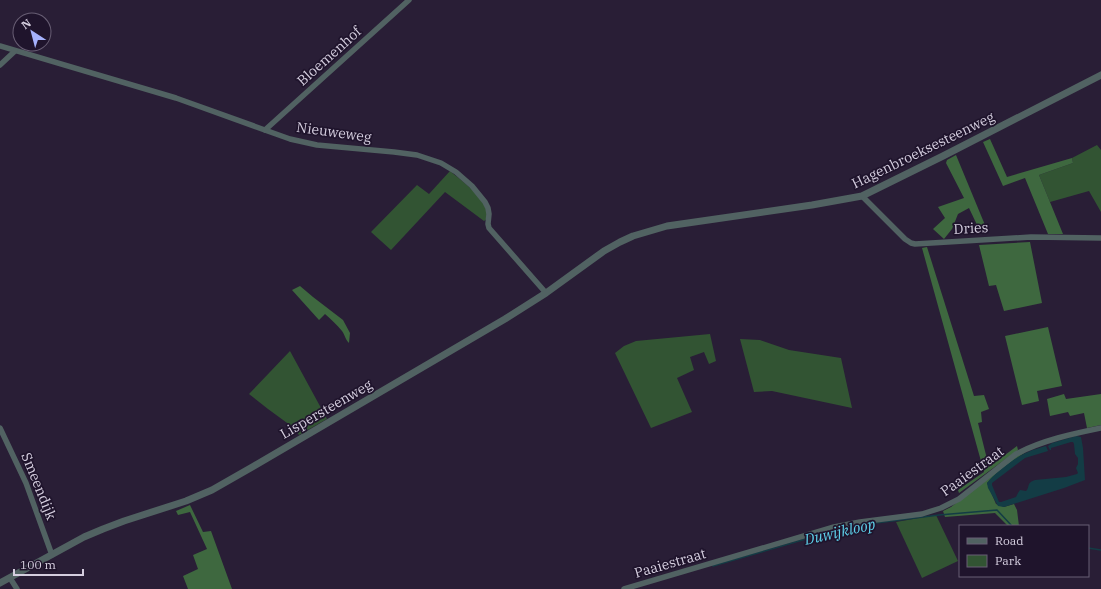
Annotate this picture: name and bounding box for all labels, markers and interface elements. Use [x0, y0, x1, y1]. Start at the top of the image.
north arrow [12, 12, 52, 52]
text: N [18, 16, 34, 32]
street label: Bloemenhof [293, 22, 366, 90]
street label: Hagenbroeksesteenweg [849, 107, 998, 192]
street label: Nieuweweg [295, 118, 373, 146]
street label: Dries [953, 218, 989, 238]
street label: Lispersteenweg [277, 375, 376, 443]
street label: Paaiestraat [937, 442, 1007, 500]
street label: Smeendijk [17, 450, 61, 523]
water label: Duwijkloop [802, 514, 877, 549]
legend [959, 525, 1089, 577]
text: Road [995, 533, 1024, 548]
street label: Paaiestraat [632, 544, 708, 582]
scale bar [14, 551, 83, 577]
text: Park [995, 553, 1021, 568]
text: 100 m [20, 557, 56, 572]

